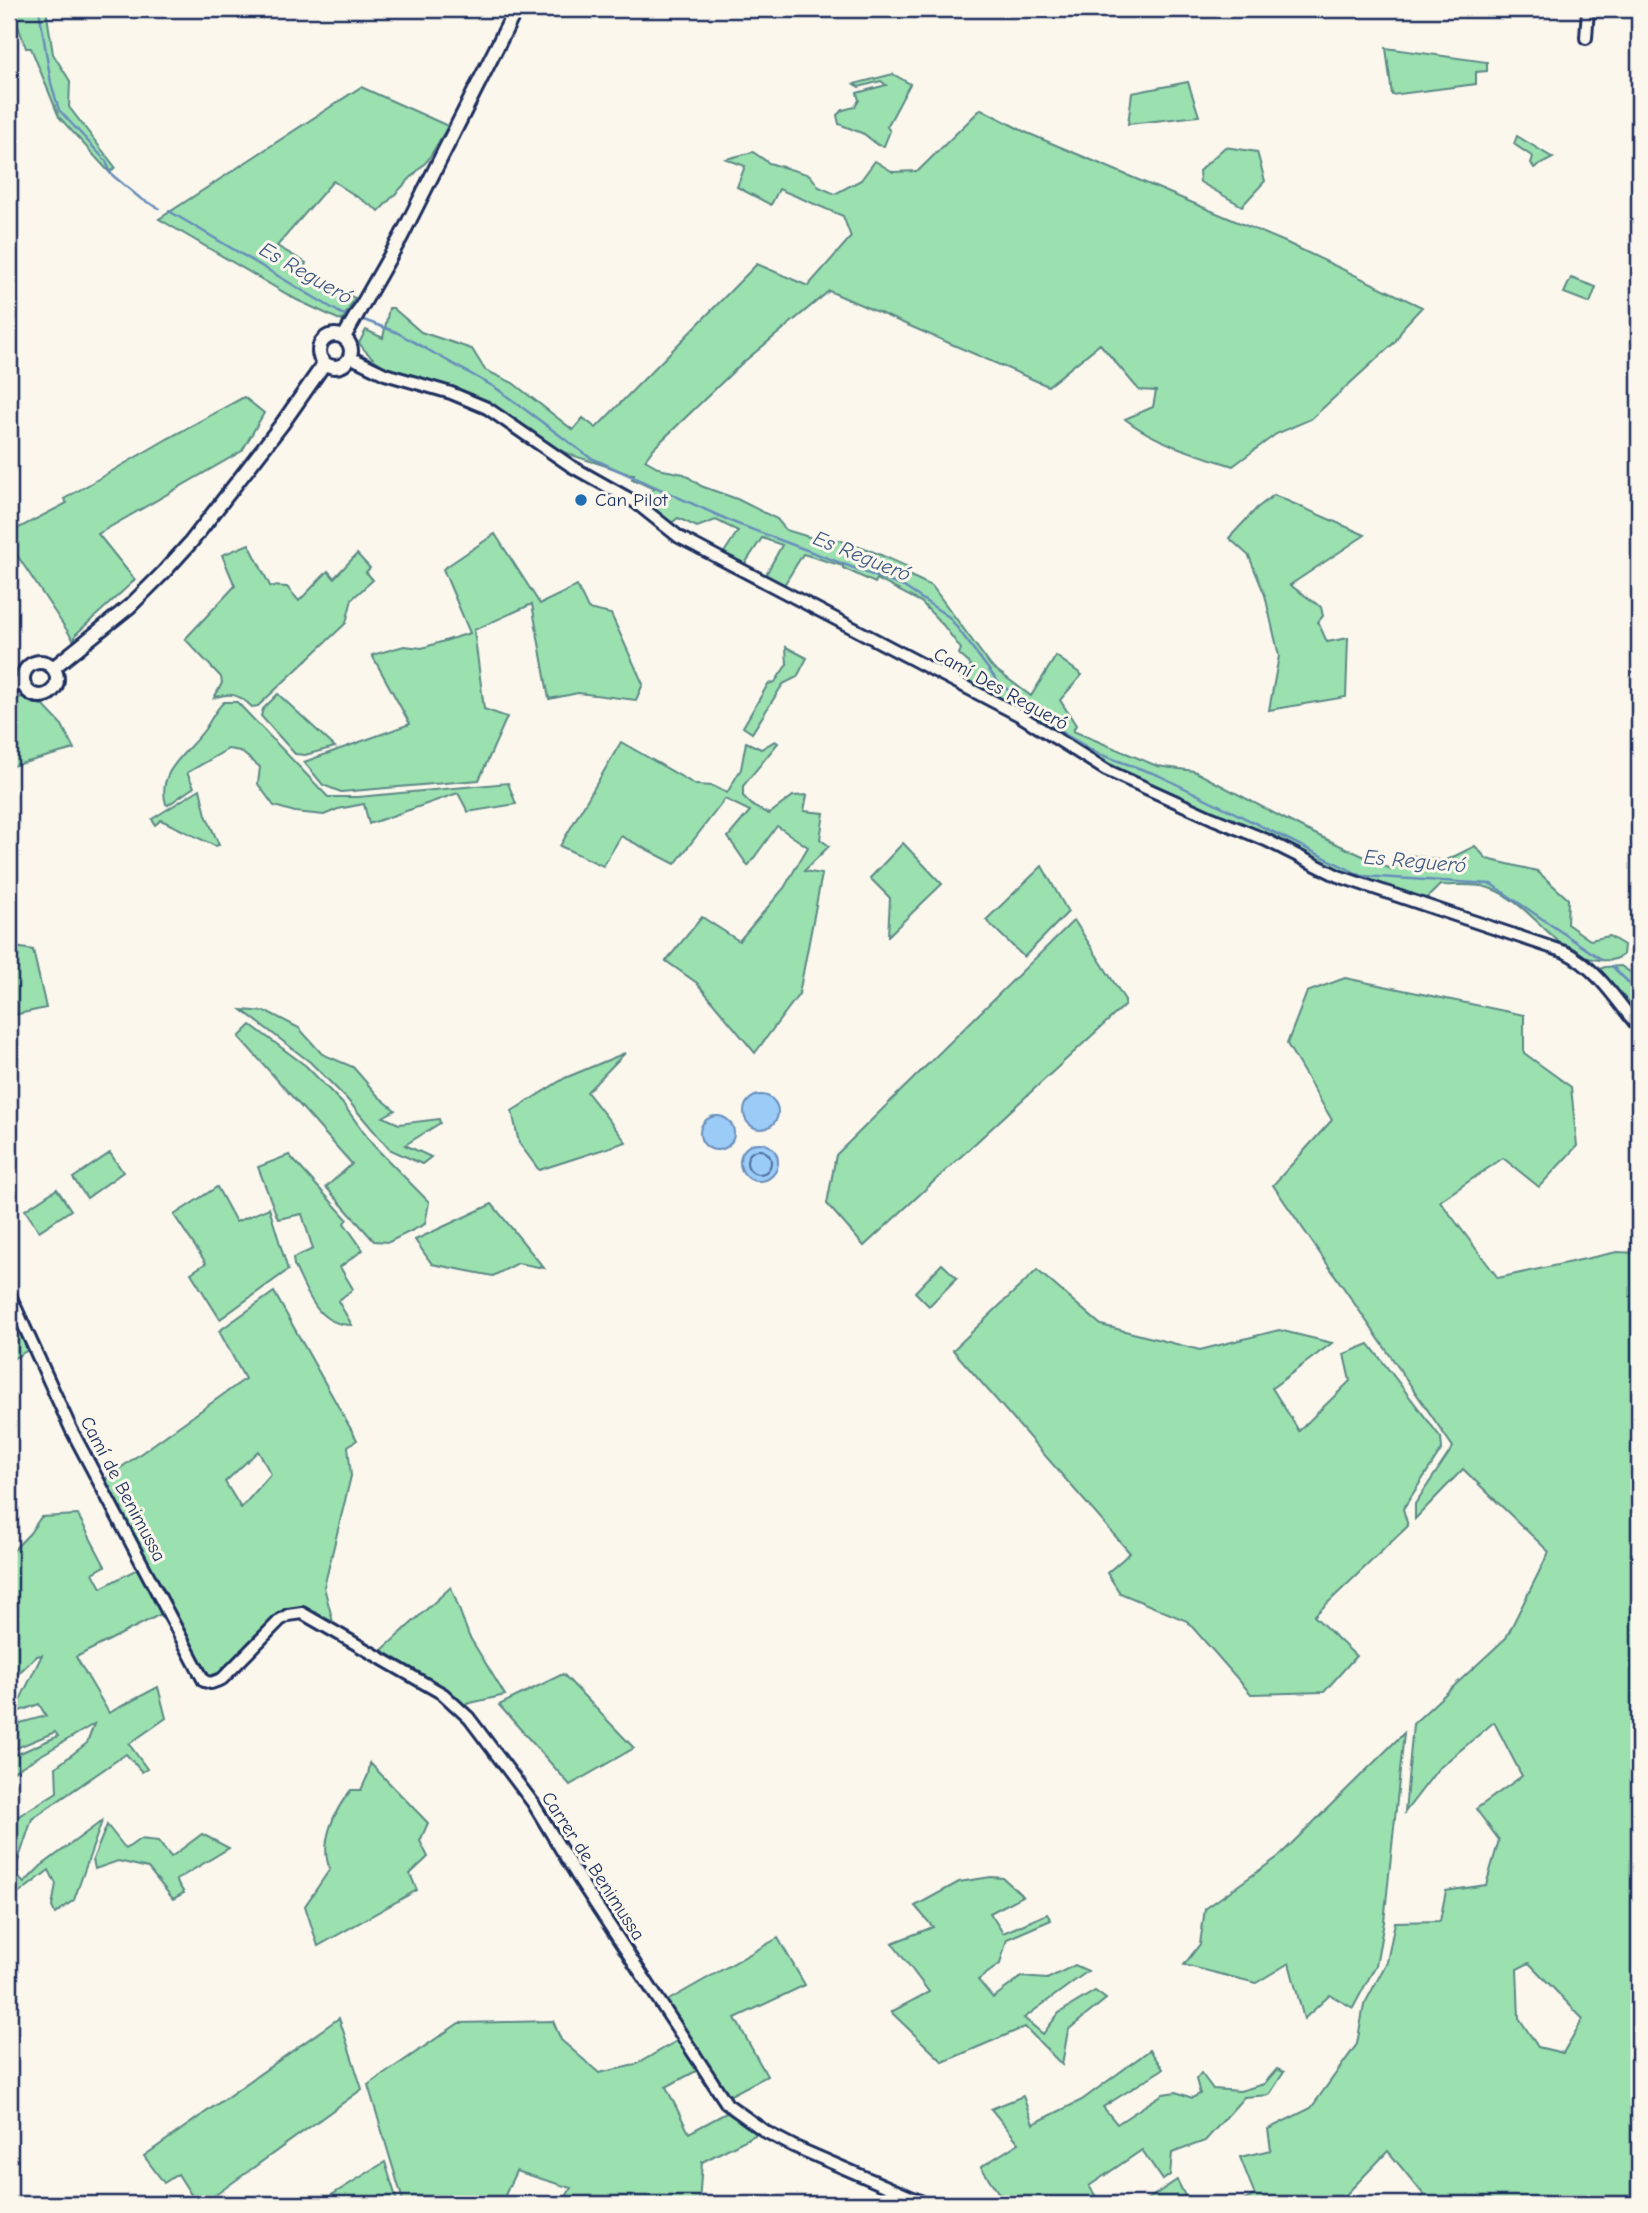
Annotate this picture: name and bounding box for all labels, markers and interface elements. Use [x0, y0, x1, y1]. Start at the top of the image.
water label: Es Regueró [255, 237, 357, 309]
place label: Can Pilot [595, 489, 668, 511]
marker: Can Pilot [573, 492, 589, 508]
water label: Es Regueró [810, 526, 914, 586]
street label: Camí Des Regueró [930, 643, 1072, 735]
water label: Es Regueró [1363, 845, 1467, 877]
street label: Camí de Benimussa [76, 1413, 170, 1565]
street label: Carrer de Benimussa [537, 1788, 649, 1944]

